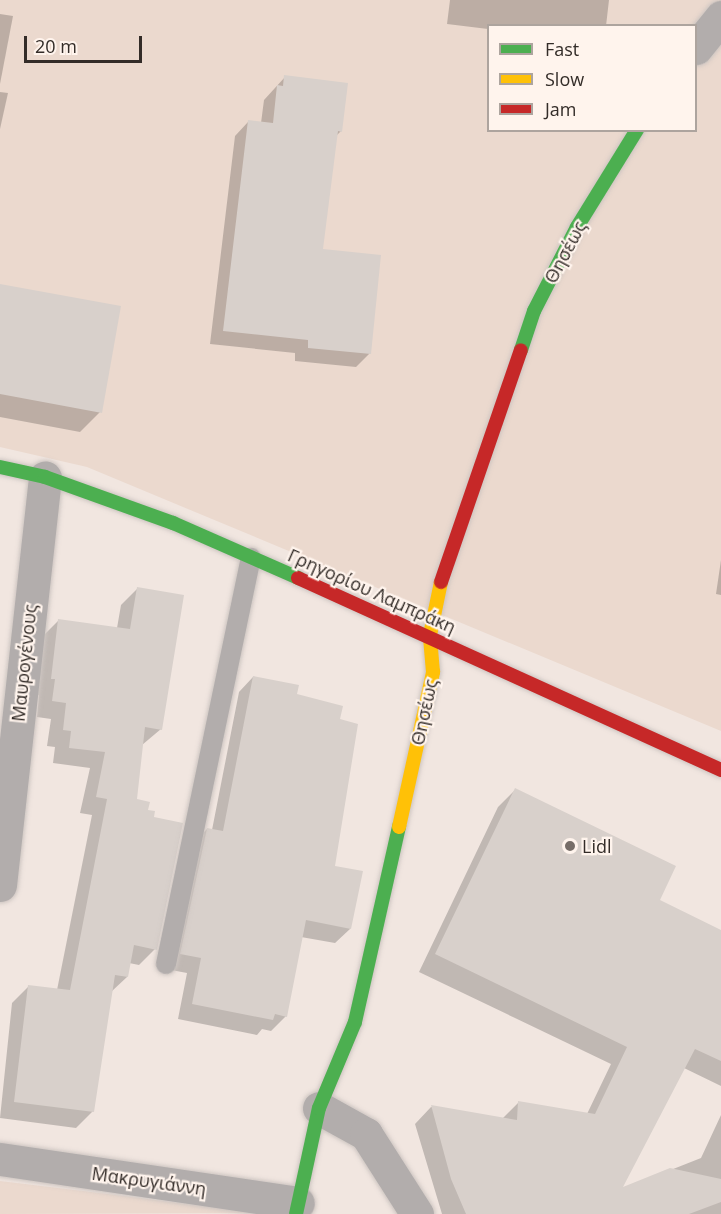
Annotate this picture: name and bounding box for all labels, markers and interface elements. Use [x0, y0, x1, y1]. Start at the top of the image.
scale bar [27, 24, 146, 62]
legend [487, 24, 697, 132]
text: 20 m [35, 34, 77, 58]
text: Fast [545, 37, 579, 61]
text: Slow [545, 67, 584, 91]
text: Jam [545, 97, 577, 121]
street label: Θησέως [540, 217, 590, 287]
street label: Γρηγορίου Λαμπράκη [285, 544, 459, 638]
street label: Μαυρογένους [7, 603, 41, 723]
street label: Θησέως [406, 677, 442, 747]
place label: Lidl [582, 835, 611, 857]
marker: Lidl [563, 839, 577, 853]
street label: Μακρυγιάννη [90, 1162, 208, 1200]

